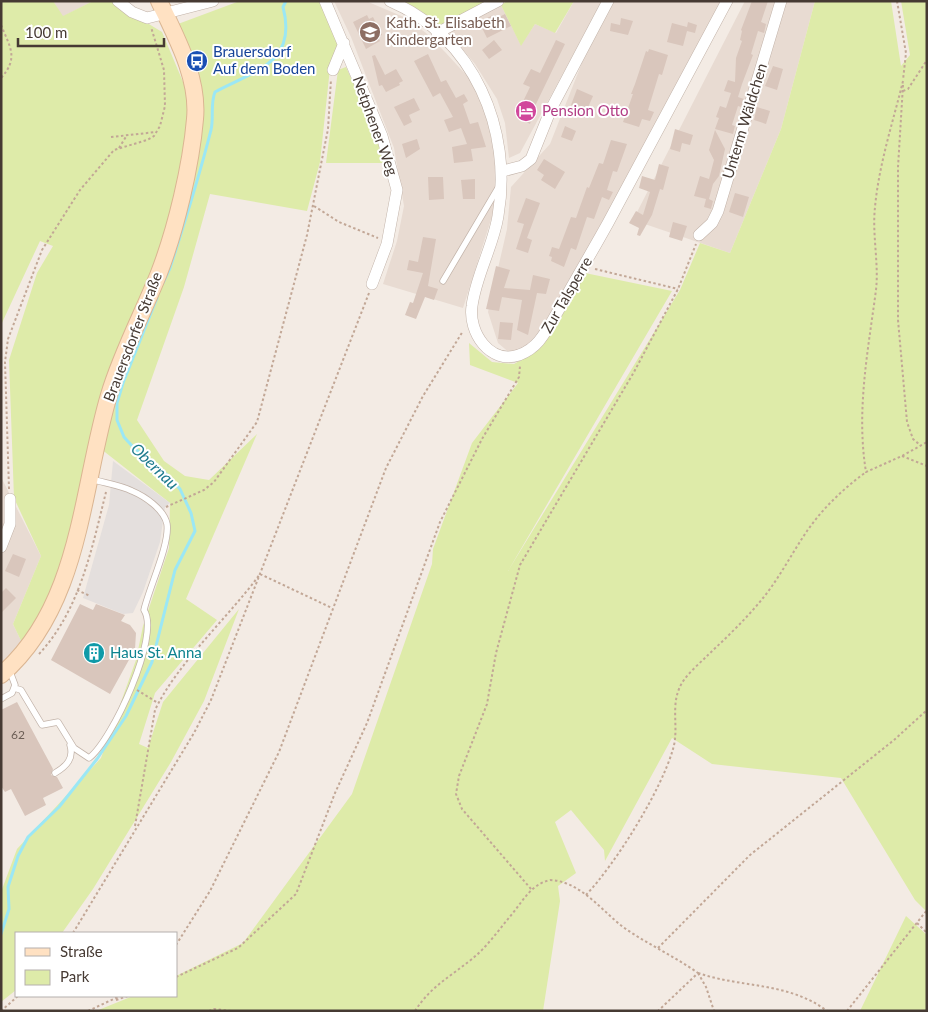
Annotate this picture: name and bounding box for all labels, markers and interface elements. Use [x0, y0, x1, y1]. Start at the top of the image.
place label: Kath. St. Elisabeth Kindergarten [386, 13, 505, 48]
scale bar [18, 15, 164, 47]
school or university icon: Kath. St. Elisabeth Kindergarten [358, 20, 382, 44]
text: 100 m [25, 23, 67, 41]
place label: Brauersdorf Auf dem Boden [213, 42, 315, 77]
bus stop icon: Brauersdorf Auf dem Boden [185, 49, 209, 73]
street label: Unterm Wäldchen [718, 61, 770, 181]
street label: Netphener Weg [350, 73, 402, 178]
hotel icon: Pension Otto [514, 99, 538, 123]
place label: Pension Otto [542, 101, 628, 119]
street label: Zur Talsperre [537, 253, 595, 336]
street label: Brauersdorfer Straße [99, 269, 165, 404]
water label: Obernau [128, 438, 183, 493]
building icon: Haus St. Anna [82, 641, 106, 665]
place label: Haus St. Anna [110, 643, 202, 661]
house number: 62 [11, 727, 25, 742]
legend [15, 932, 178, 997]
text: Straße [60, 942, 103, 960]
text: Park [60, 967, 90, 985]

